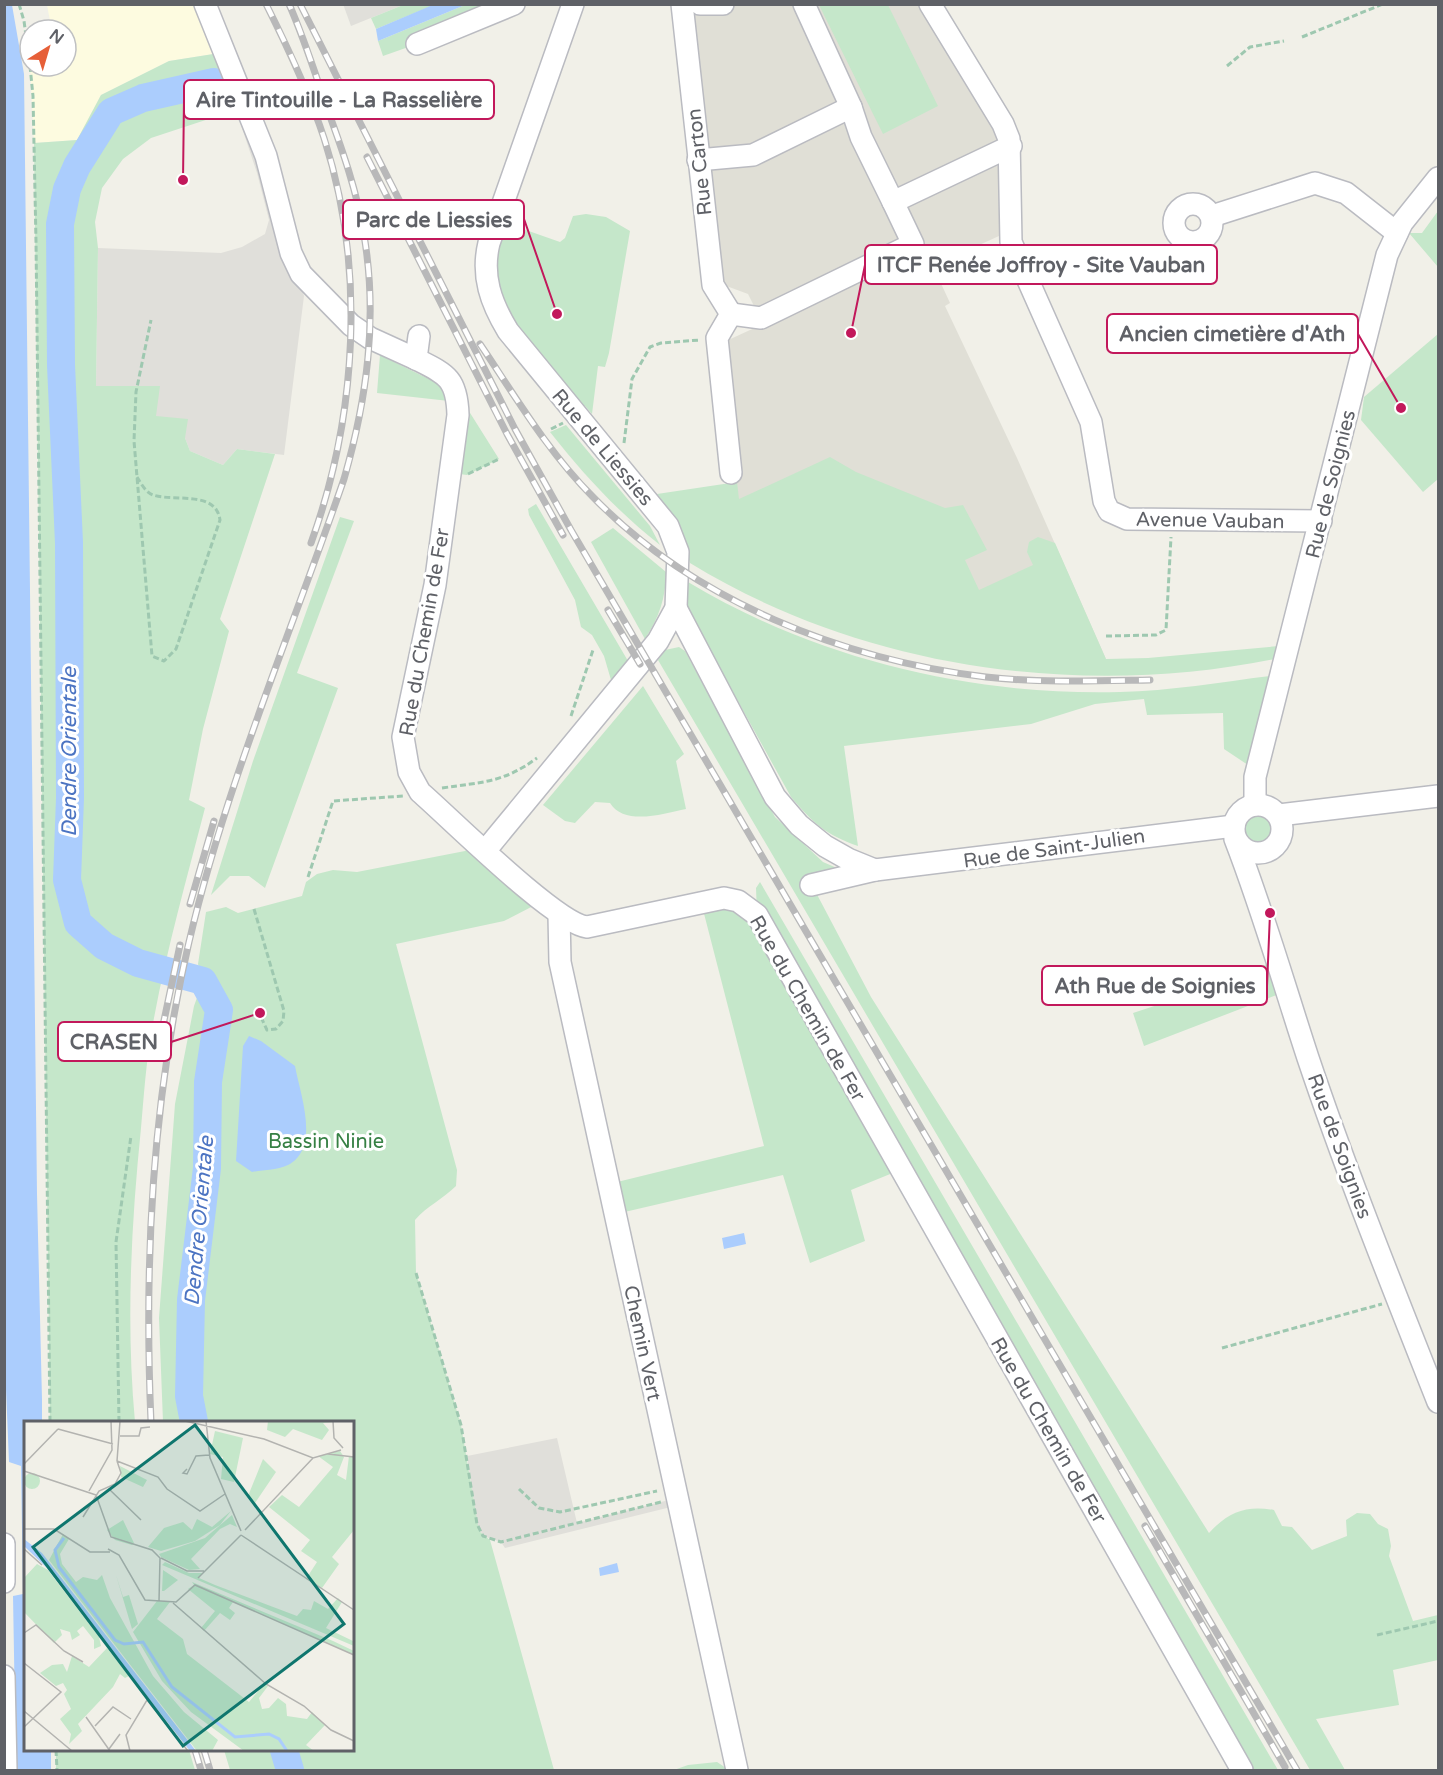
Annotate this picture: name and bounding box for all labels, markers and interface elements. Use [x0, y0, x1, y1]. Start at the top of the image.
north arrow [18, 18, 78, 78]
text: N [45, 25, 68, 49]
callout: Aire Tintouille - La Rasselière [184, 80, 494, 119]
text: Aire Tintouille - La Rasselière [196, 88, 482, 113]
street label: Rue Carton [682, 107, 718, 217]
callout: Parc de Liessies [343, 200, 524, 239]
text: Parc de Liessies [356, 208, 512, 233]
callout: ITCF Renée Joffroy - Site Vauban [865, 245, 1217, 284]
text: ITCF Renée Joffroy - Site Vauban [877, 253, 1205, 278]
callout: Ancien cimetière d'Ath [1107, 314, 1358, 353]
text: Ancien cimetière d'Ath [1119, 322, 1345, 347]
street label: Rue de Liessies [546, 384, 658, 511]
street label: Rue de Soignies [1301, 407, 1361, 561]
street label: Avenue Vauban [1135, 508, 1285, 534]
street label: Rue du Chemin de Fer [395, 526, 455, 738]
water label: Dendre Orientale [57, 666, 82, 837]
street label: Rue de Saint-Julien [962, 824, 1147, 874]
street label: Rue du Chemin de Fer [744, 911, 870, 1106]
callout: Ath Rue de Soignies [1042, 966, 1267, 1005]
text: Ath Rue de Soignies [1054, 974, 1256, 999]
callout: CRASEN [58, 1022, 171, 1061]
text: CRASEN [70, 1030, 158, 1055]
street label: Rue de Soignies [1302, 1071, 1376, 1222]
park label: Bassin Ninie [268, 1130, 384, 1154]
water label: Dendre Orientale [180, 1134, 219, 1307]
street label: Chemin Vert [618, 1283, 666, 1404]
street label: Rue du Chemin de Fer [985, 1333, 1111, 1528]
inset map [24, 1421, 354, 1751]

